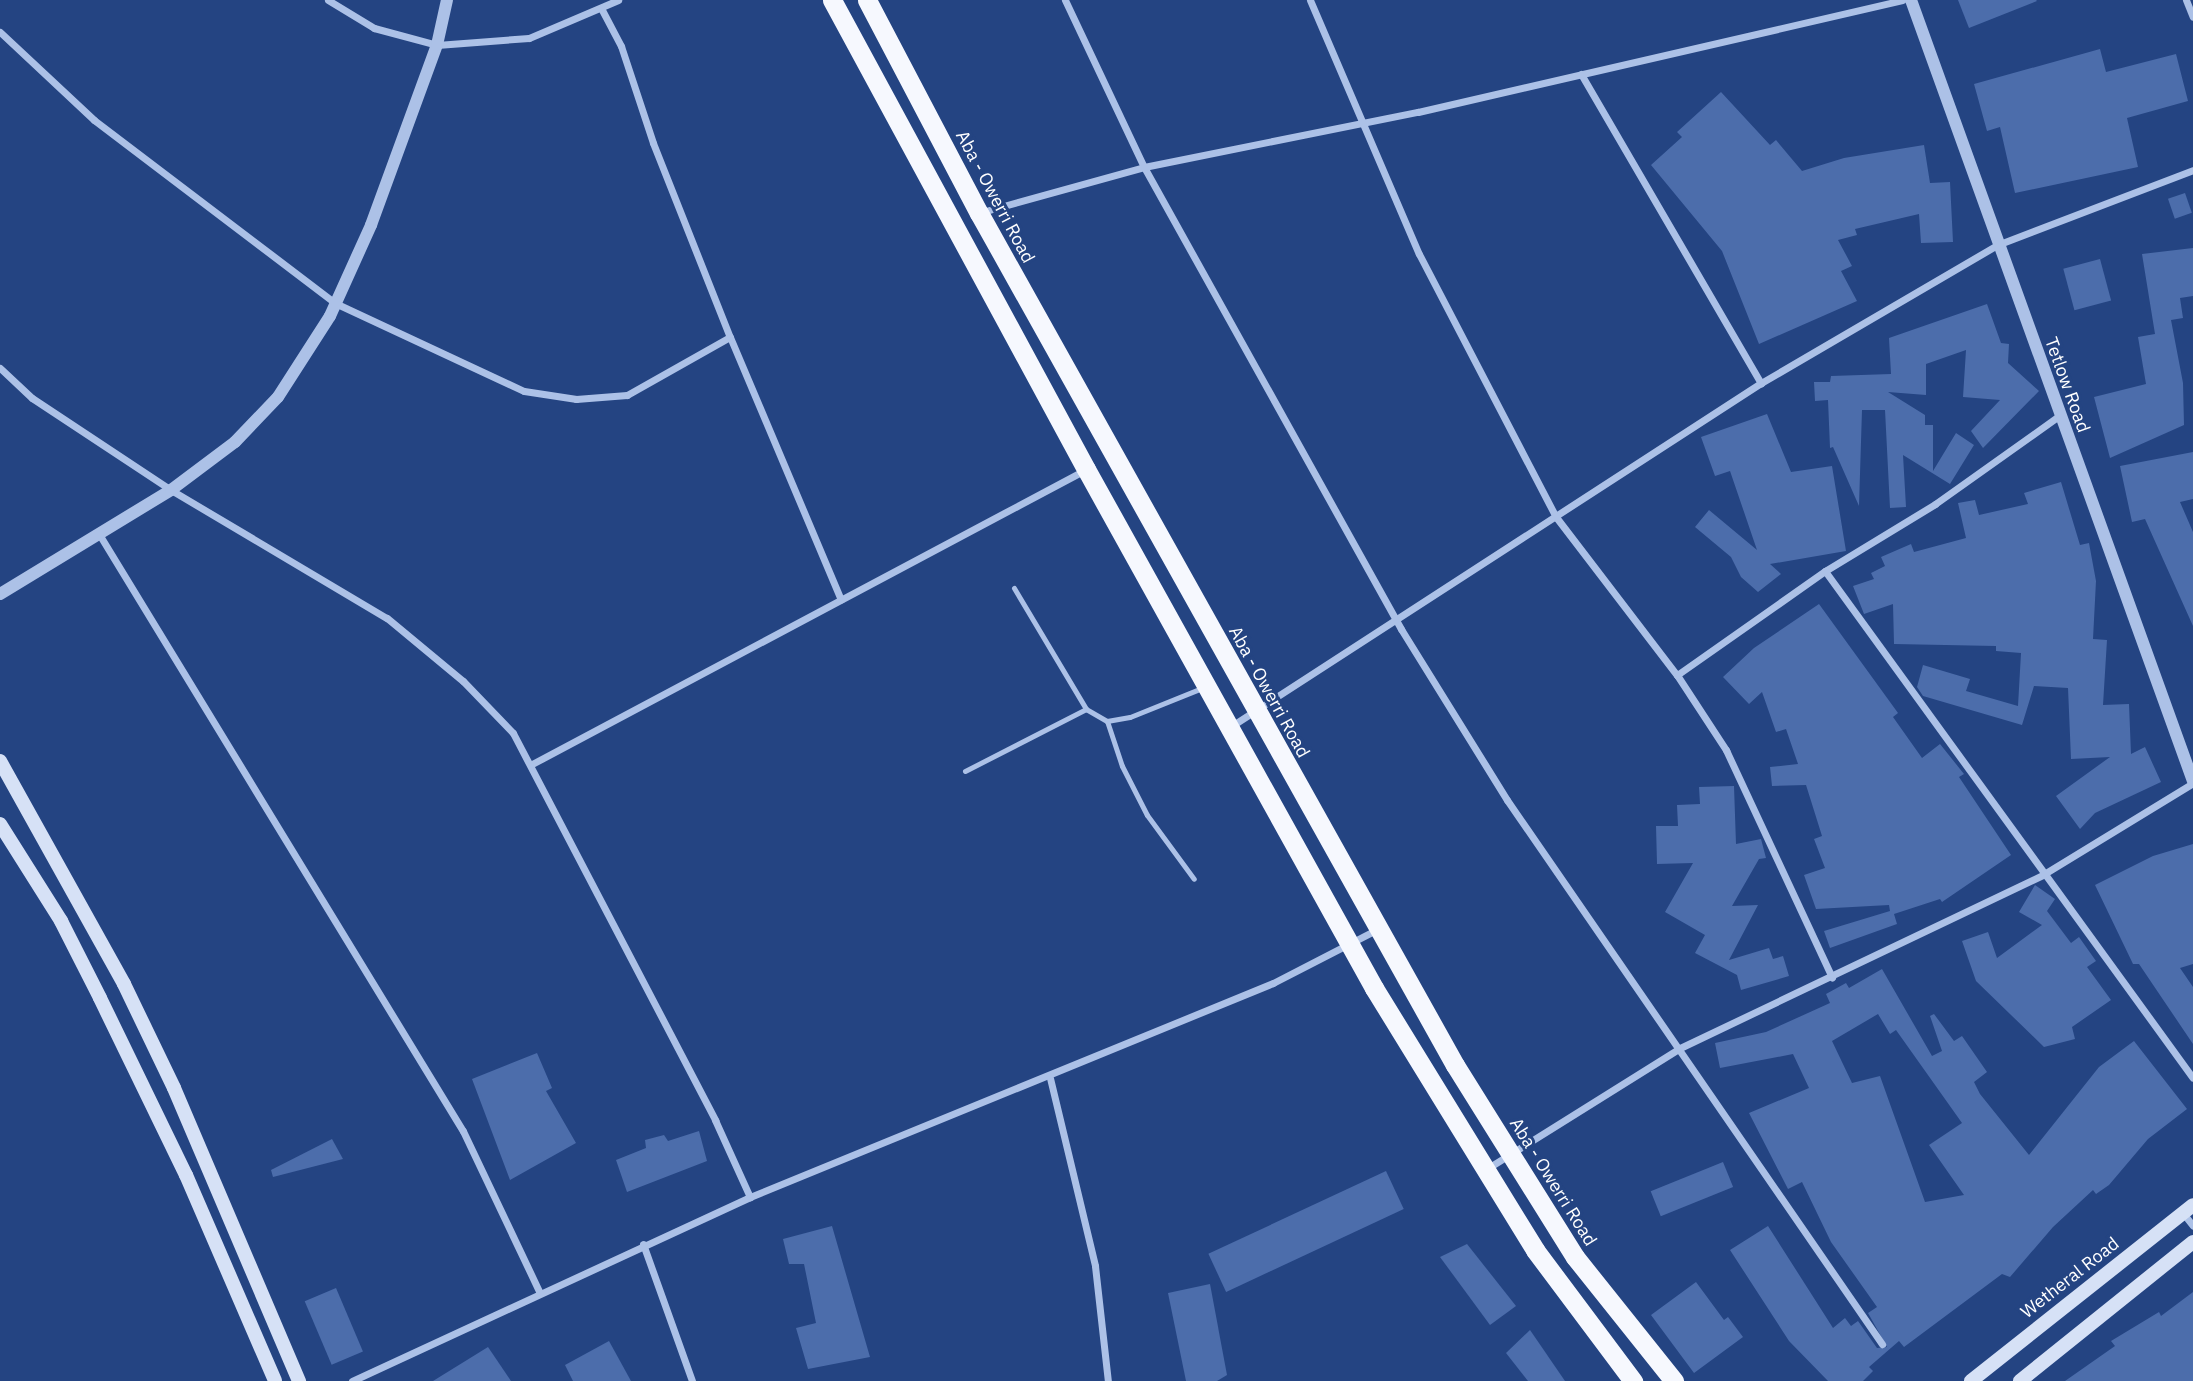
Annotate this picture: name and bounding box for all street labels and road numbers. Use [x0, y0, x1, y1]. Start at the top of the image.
street label: Aba - Owerri Road [951, 127, 1039, 267]
street label: Tetlow Road [2040, 334, 2094, 436]
street label: Aba - Owerri Road [1224, 622, 1314, 762]
street label: Aba - Owerri Road [1505, 1114, 1601, 1250]
street label: Wetheral Road [2017, 1233, 2123, 1323]

